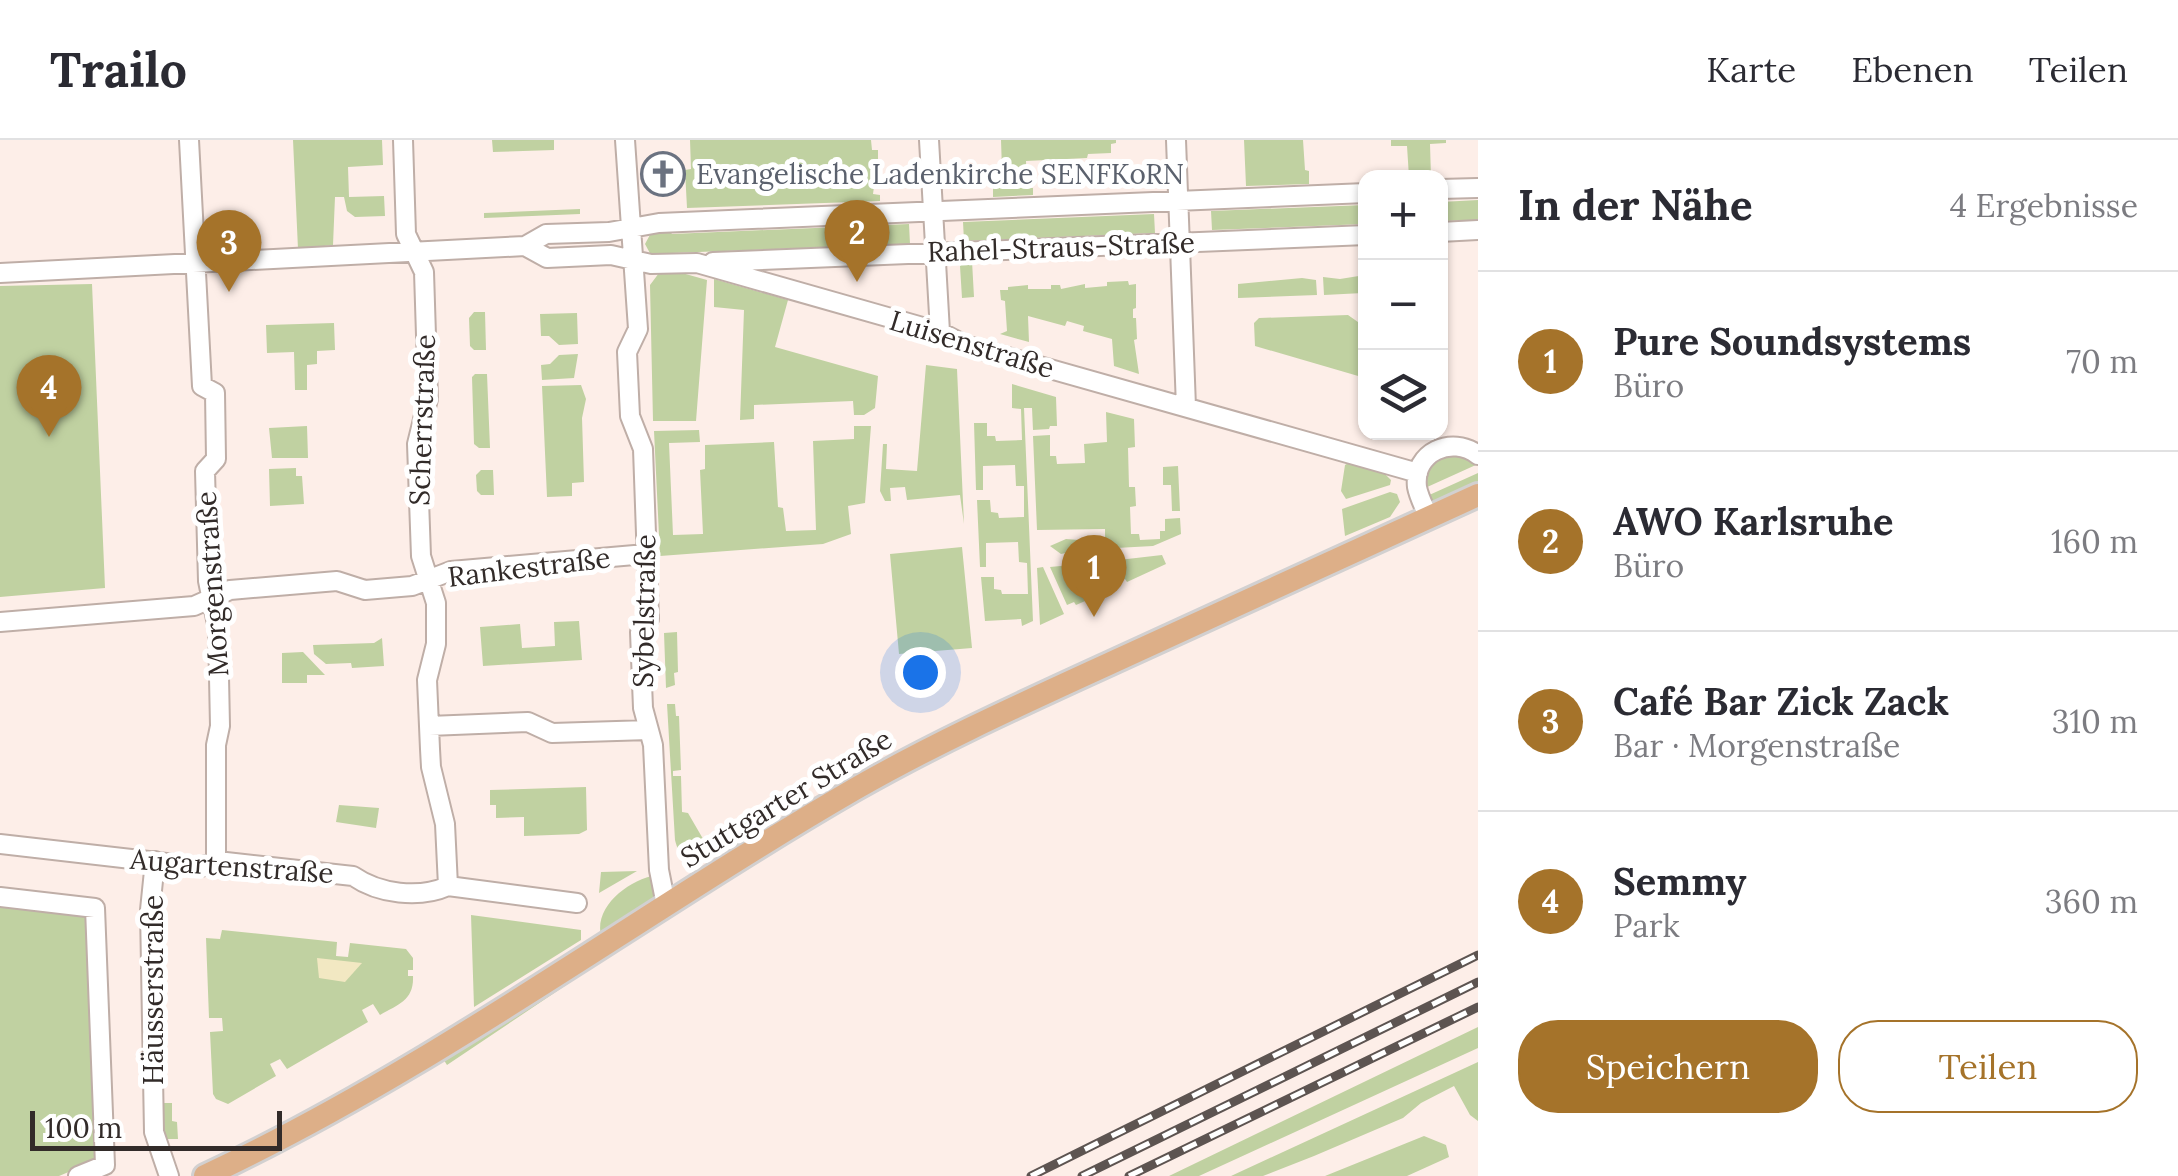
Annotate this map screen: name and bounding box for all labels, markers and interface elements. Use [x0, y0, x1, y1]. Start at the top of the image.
text: Trailo [50, 39, 187, 100]
text: Karte [1706, 47, 1796, 92]
text: Ebenen [1851, 47, 1974, 92]
text: Teilen [2029, 47, 2128, 92]
church icon: Evangelische Ladenkirche SENFKoRN [640, 151, 686, 197]
place label: Evangelische Ladenkirche SENFKoRN [696, 156, 1184, 192]
map controls [1358, 170, 1448, 440]
button: + [1358, 170, 1448, 260]
text: In der Nähe [1518, 178, 1753, 232]
text: 4 Ergebnisse [1950, 185, 2138, 226]
pin: 2 [824, 199, 890, 282]
pin: 3 [196, 210, 262, 292]
street label: Rahel-Straus-Straße [927, 224, 1195, 270]
button: − [1358, 260, 1448, 350]
street label: Luisenstraße [885, 302, 1059, 386]
text: Pure Soundsystems [1613, 317, 1971, 365]
street label: Scherrstraße [401, 334, 443, 506]
text: 1 [1544, 341, 1557, 382]
text: 70 m [2066, 341, 2138, 382]
button: layers [1358, 350, 1448, 440]
pin: 4 [17, 354, 82, 437]
text: Büro [1613, 365, 1684, 406]
street label: Morgenstraße [188, 490, 236, 678]
text: AWO Karlsruhe [1613, 497, 1893, 545]
text: 2 [1542, 521, 1559, 562]
text: 160 m [2051, 521, 2138, 562]
street label: Sybelstraße [625, 534, 663, 688]
pin: 1 [1062, 534, 1126, 617]
street label: Rankestraße [446, 539, 612, 595]
text: Büro [1613, 545, 1684, 586]
your location [895, 647, 946, 698]
text: Café Bar Zick Zack [1613, 677, 1949, 725]
text: 3 [1542, 701, 1559, 742]
text: 310 m [2052, 701, 2138, 742]
street label: Stuttgarter Straße [674, 721, 898, 875]
text: Bar · Morgenstraße [1613, 725, 1900, 766]
street label: Augartenstraße [128, 841, 335, 891]
text: Semmy [1613, 857, 1746, 905]
text: 4 [1542, 881, 1559, 922]
text: 360 m [2045, 881, 2138, 922]
street label: Häusserstraße [135, 895, 171, 1085]
text: Park [1613, 905, 1680, 946]
button: Speichern [1518, 1020, 1818, 1113]
button: Teilen [1838, 1020, 2138, 1113]
scale bar [30, 1106, 282, 1150]
text: 100 m [45, 1110, 122, 1146]

